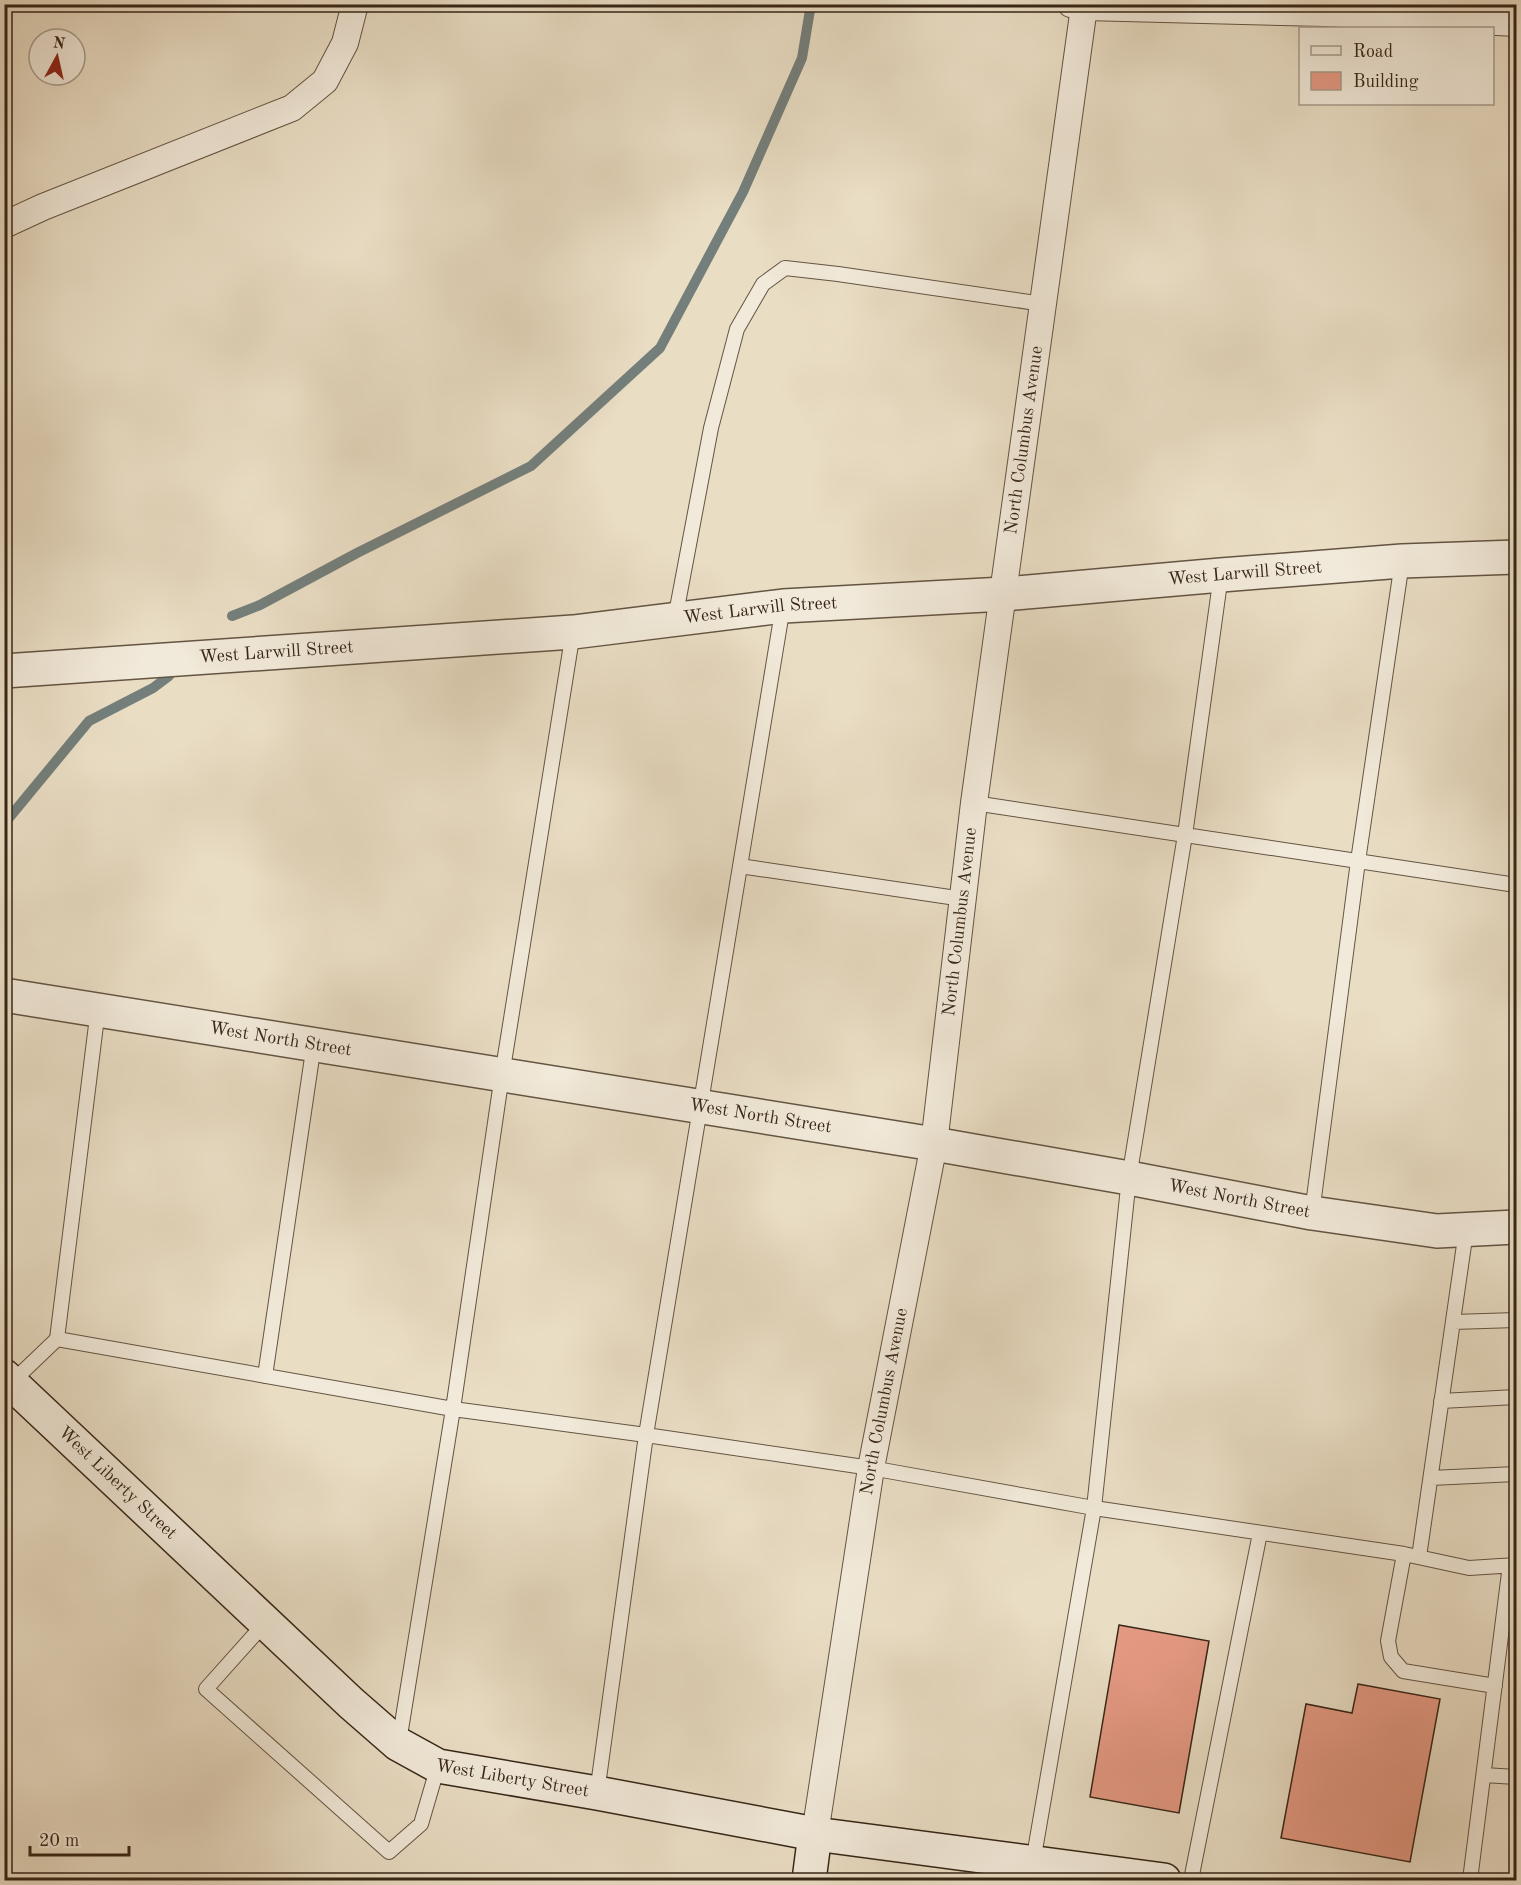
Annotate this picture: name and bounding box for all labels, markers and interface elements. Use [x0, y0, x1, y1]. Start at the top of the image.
north arrow [27, 27, 87, 87]
legend [1299, 27, 1494, 105]
text: N [52, 35, 67, 53]
text: Road [1353, 43, 1393, 61]
text: Building [1353, 73, 1419, 91]
street label: North Columbus Avenue [1002, 345, 1046, 535]
street label: West Larwill Street [1167, 558, 1323, 589]
street label: West Larwill Street [682, 594, 838, 627]
street label: West Larwill Street [199, 638, 354, 667]
street label: North Columbus Avenue [940, 826, 980, 1017]
street label: West North Street [208, 1019, 353, 1060]
street label: West North Street [688, 1096, 833, 1136]
street label: West North Street [1167, 1177, 1312, 1221]
street label: North Columbus Avenue [858, 1306, 911, 1496]
street label: West Liberty Street [55, 1423, 180, 1543]
street label: West Liberty Street [434, 1757, 590, 1800]
scale bar [30, 1819, 129, 1857]
text: 20 m [39, 1832, 79, 1850]

